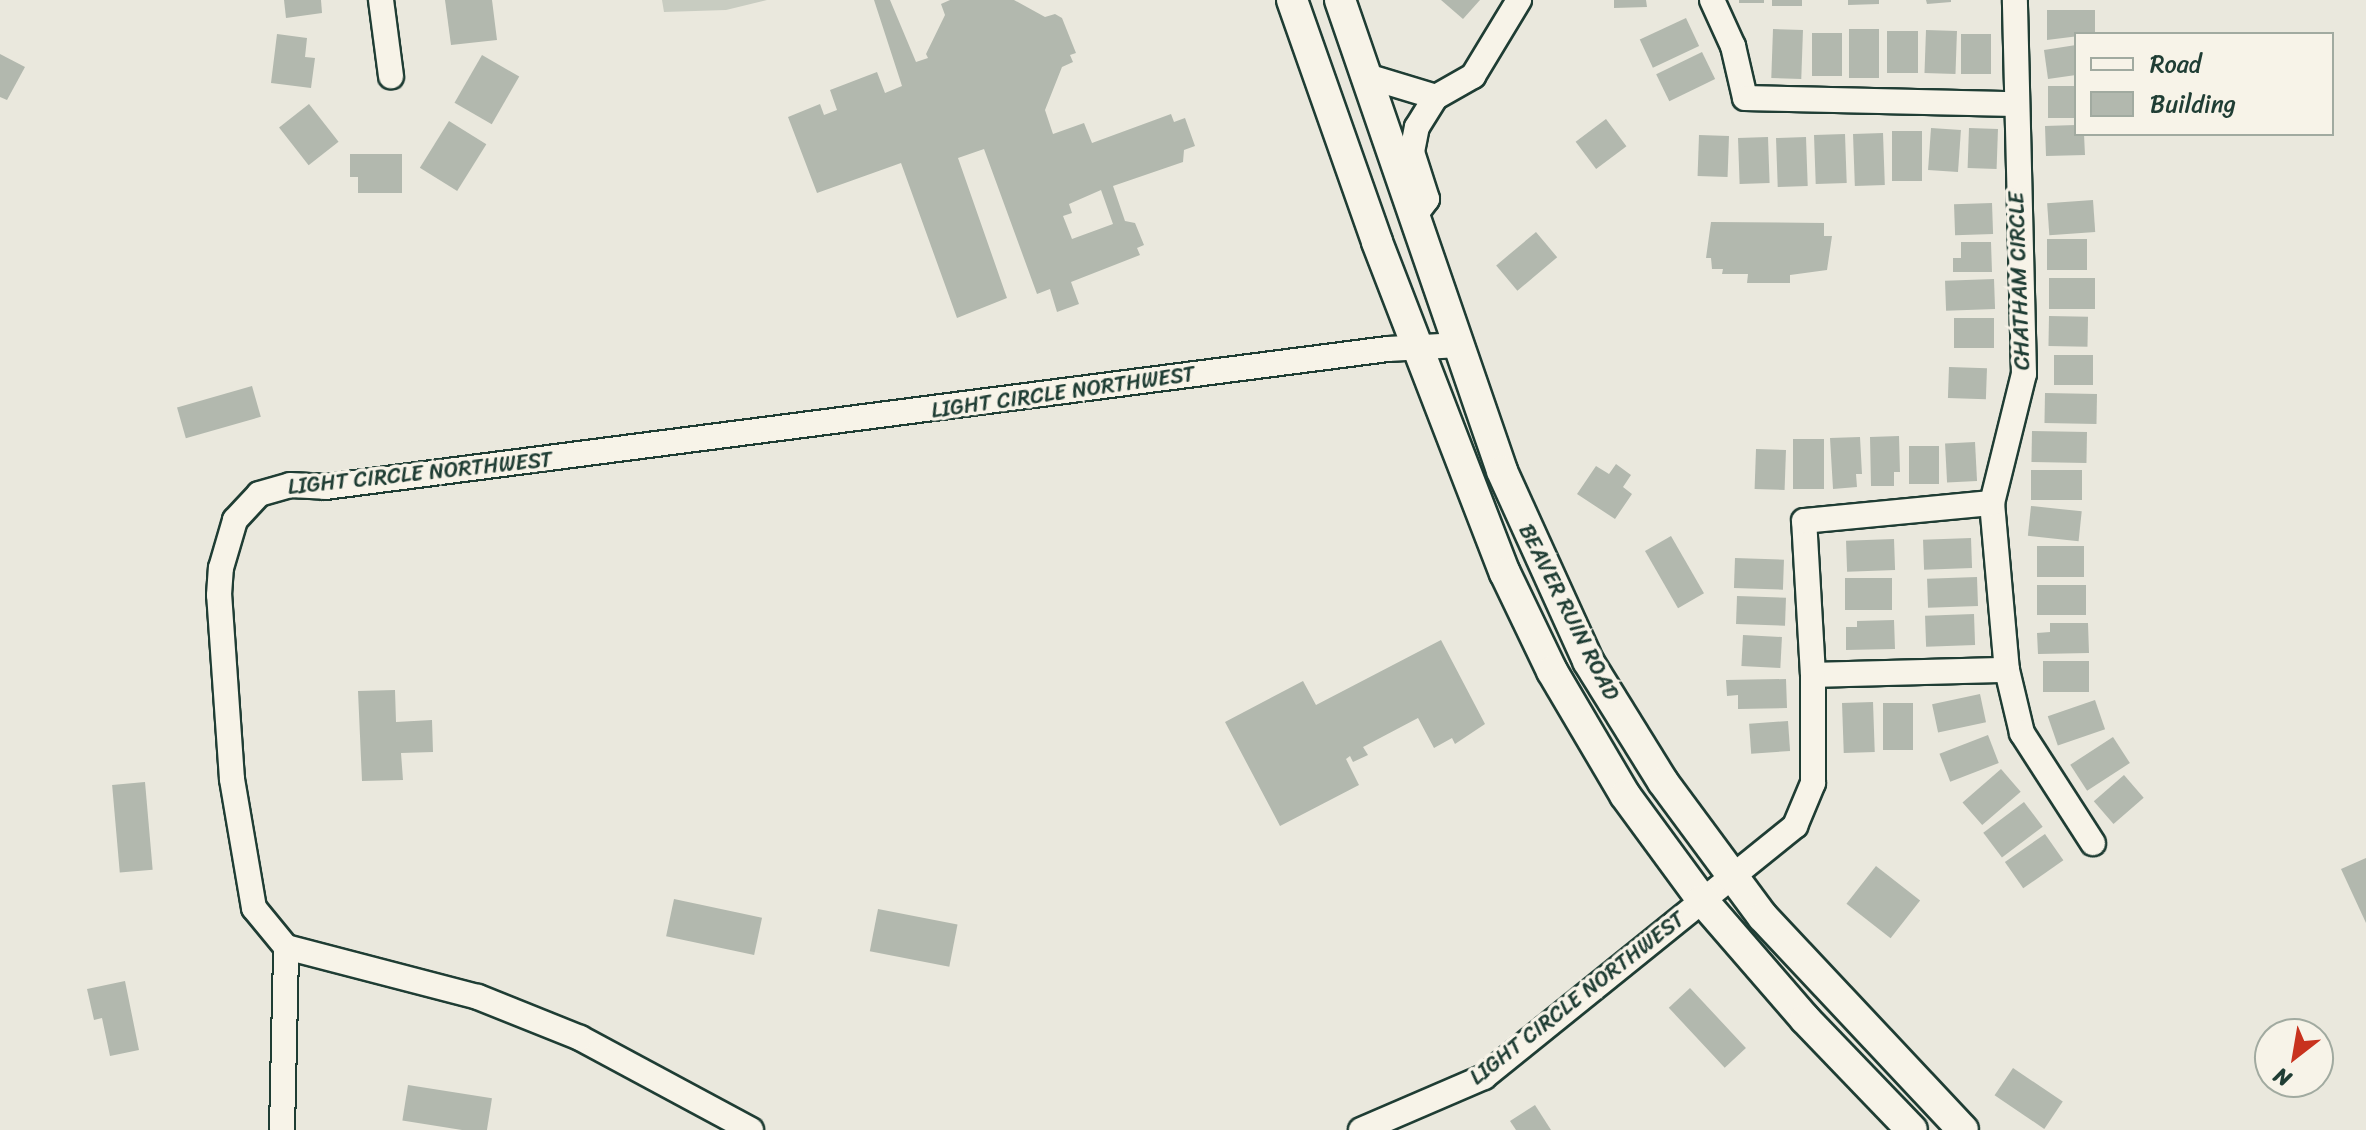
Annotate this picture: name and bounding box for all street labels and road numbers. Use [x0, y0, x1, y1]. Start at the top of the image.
street label: CHATHAM CIRCLE [2003, 190, 2035, 372]
street label: LIGHT CIRCLE NORTHWEST [929, 360, 1197, 424]
street label: LIGHT CIRCLE NORTHWEST [286, 446, 554, 500]
street label: BEAVER RUIN ROAD [1513, 519, 1625, 705]
street label: LIGHT CIRCLE NORTHWEST [1464, 906, 1690, 1090]

